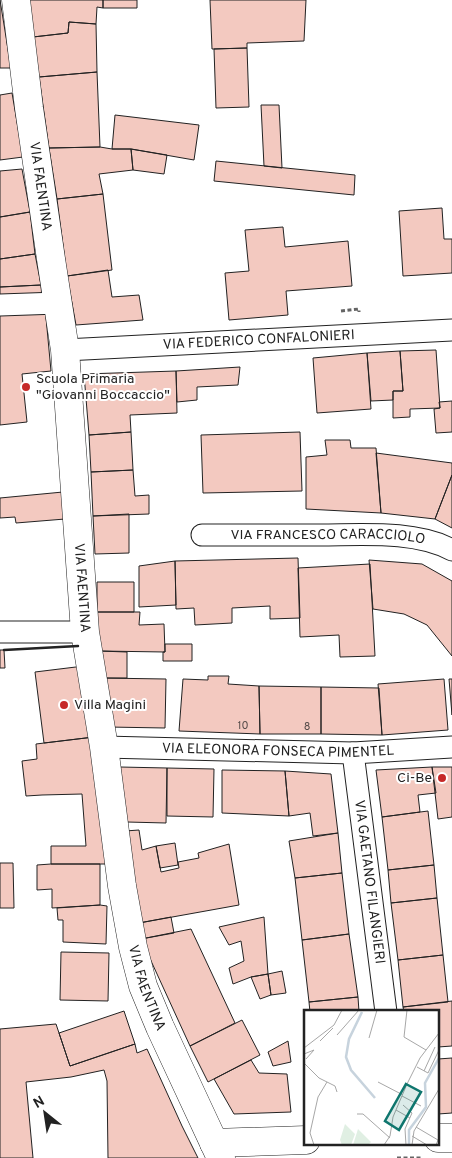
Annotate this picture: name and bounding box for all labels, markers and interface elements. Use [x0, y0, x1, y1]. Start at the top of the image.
street label: VIA FAENTINA [26, 141, 55, 232]
street label: VIA FEDERICO CONFALONIERI [162, 327, 355, 353]
place label: Scuola Primaria "Giovanni Boccaccio" [36, 371, 170, 404]
marker: Scuola Primaria "Giovanni Boccaccio" [20, 381, 32, 393]
street label: VIA FRANCESCO CARACCIOLO [230, 526, 427, 548]
street label: VIA FAENTINA [70, 543, 94, 633]
place label: Villa Magini [74, 697, 146, 714]
marker: Villa Magini [58, 699, 70, 711]
house number: 10 [237, 719, 249, 733]
house number: 8 [304, 720, 310, 734]
street label: VIA ELEONORA FONSECA PIMENTEL [162, 740, 395, 762]
place label: Ci-Be [397, 770, 432, 787]
marker: Ci-Be [436, 772, 448, 784]
street label: VIA GAETANO FILANGIERI [351, 799, 388, 965]
street label: VIA FAENTINA [124, 943, 169, 1033]
inset map [304, 1010, 440, 1146]
north arrow [20, 1088, 70, 1138]
text: N [31, 1093, 48, 1113]

